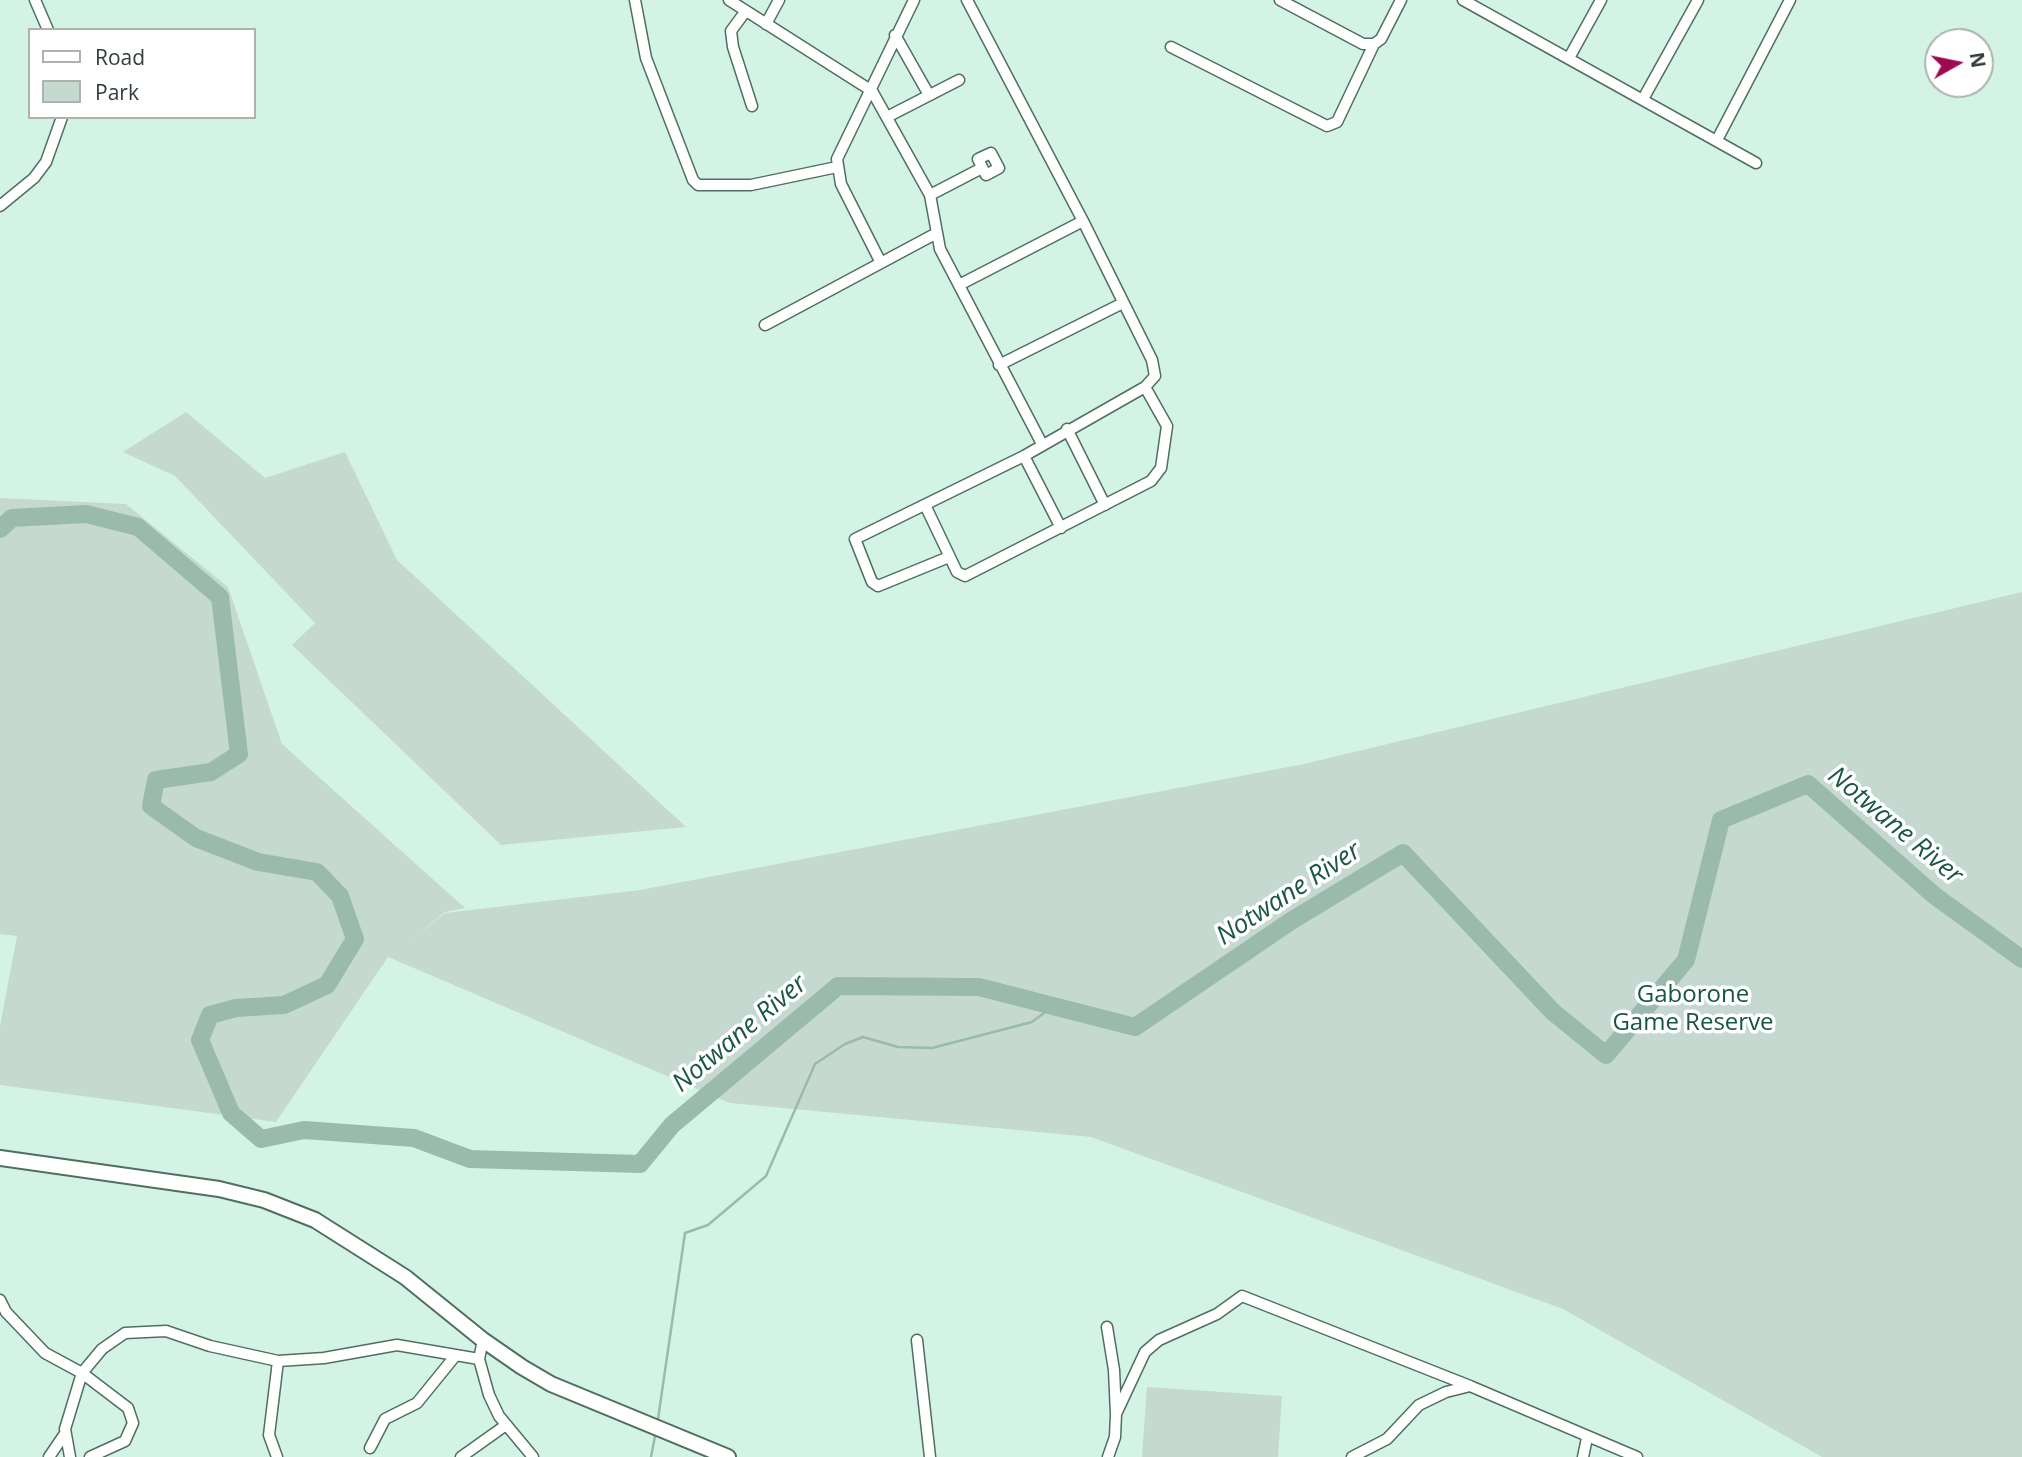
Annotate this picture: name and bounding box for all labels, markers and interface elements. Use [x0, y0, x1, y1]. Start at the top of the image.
legend [28, 28, 256, 119]
north arrow [1924, 28, 1994, 98]
text: Road [95, 43, 145, 71]
text: N [1964, 50, 1992, 70]
text: Park [95, 78, 139, 106]
water label: Notwane River [1821, 761, 1969, 891]
water label: Notwane River [1211, 836, 1367, 952]
water label: Notwane River [666, 969, 814, 1099]
park label: Gaborone Game Reserve [1612, 981, 1774, 1037]

